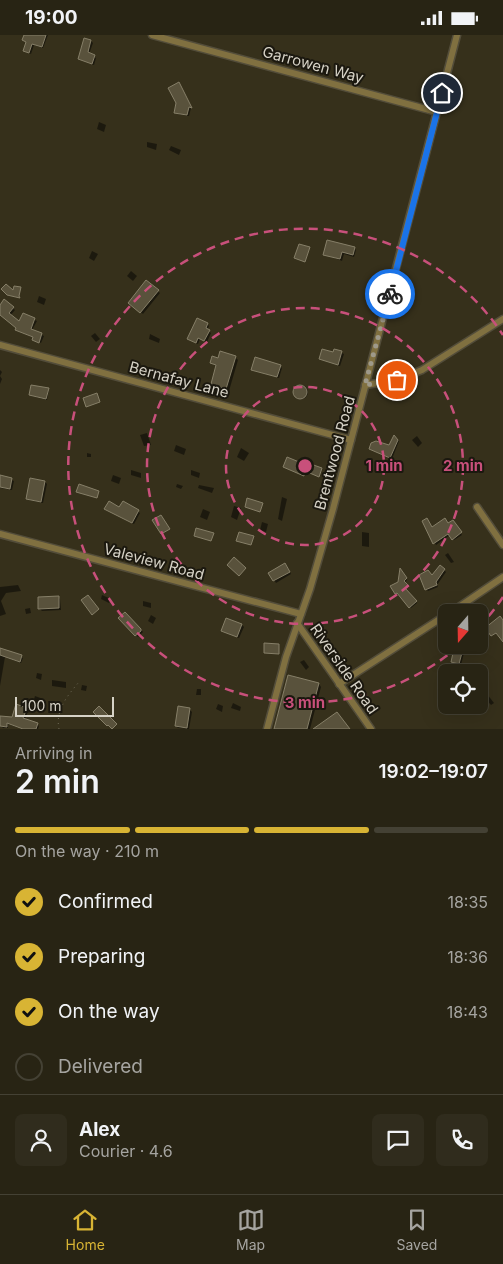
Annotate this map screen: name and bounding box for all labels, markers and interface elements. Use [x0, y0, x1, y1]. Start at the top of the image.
text: 19:00 [25, 6, 78, 29]
street label: Garrowen Way [260, 42, 366, 87]
pin [421, 72, 463, 114]
icon: home [428, 79, 456, 107]
courier [365, 269, 415, 319]
icon: bike [376, 280, 404, 308]
street label: Bernafay Lane [127, 357, 231, 402]
pin [376, 359, 418, 401]
icon: bag [383, 366, 411, 394]
street label: Brentwood Road [310, 394, 359, 512]
text: 1 min [365, 456, 403, 475]
text: 2 min [443, 456, 483, 475]
centre of rings [296, 457, 314, 475]
street label: Valeview Road [102, 539, 206, 584]
north arrow [438, 604, 488, 654]
map controls [438, 604, 488, 714]
street label: Riverside Road [306, 620, 383, 717]
button: locate [438, 664, 488, 714]
text: 3 min [285, 693, 325, 712]
scale bar [15, 694, 114, 717]
text: 100 m [22, 697, 62, 714]
text: Arriving in [15, 743, 92, 763]
text: 19:02–19:07 [379, 760, 488, 783]
text: 2 min [15, 762, 100, 801]
text: On the way · 210 m [15, 841, 159, 861]
icon: check [15, 888, 43, 916]
text: Confirmed [58, 890, 153, 913]
text: 18:35 [447, 892, 488, 912]
icon: check [15, 943, 43, 971]
text: Preparing [58, 945, 145, 968]
text: 18:36 [447, 947, 488, 967]
icon: check [15, 998, 43, 1026]
text: On the way [58, 1000, 160, 1023]
text: 18:43 [447, 1002, 488, 1022]
text: Delivered [58, 1055, 143, 1078]
button: person [15, 1114, 67, 1166]
button: chat [372, 1114, 424, 1166]
button: phone [436, 1114, 488, 1166]
text: Alex [79, 1118, 120, 1141]
text: Courier · 4.6 [79, 1141, 173, 1161]
tab: Home [66, 1206, 105, 1253]
tab: Map [236, 1206, 265, 1253]
tab: Saved [396, 1206, 437, 1253]

